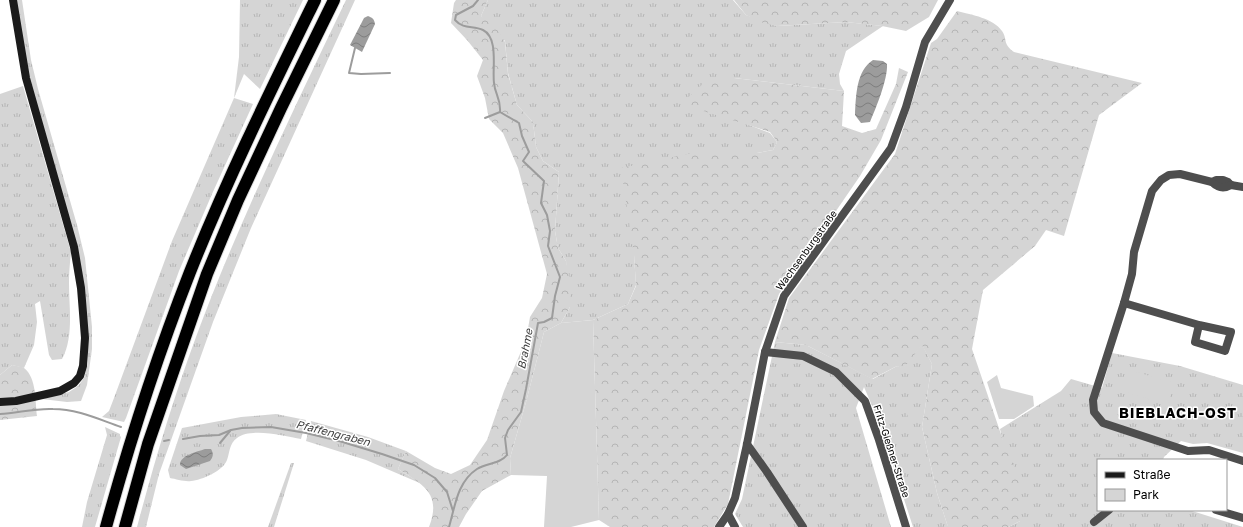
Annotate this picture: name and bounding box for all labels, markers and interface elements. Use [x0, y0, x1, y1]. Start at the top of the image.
street label: Wachsenburgstraße [773, 207, 839, 292]
water label: Brahme [514, 326, 535, 370]
street label: Fritz-Gießner-Straße [871, 403, 913, 499]
district label: BIEBLACH-OST [1119, 404, 1237, 421]
water label: Pfaffengraben [295, 417, 373, 449]
legend [1097, 459, 1227, 511]
text: Straße [1133, 467, 1171, 482]
text: Park [1133, 487, 1159, 502]

